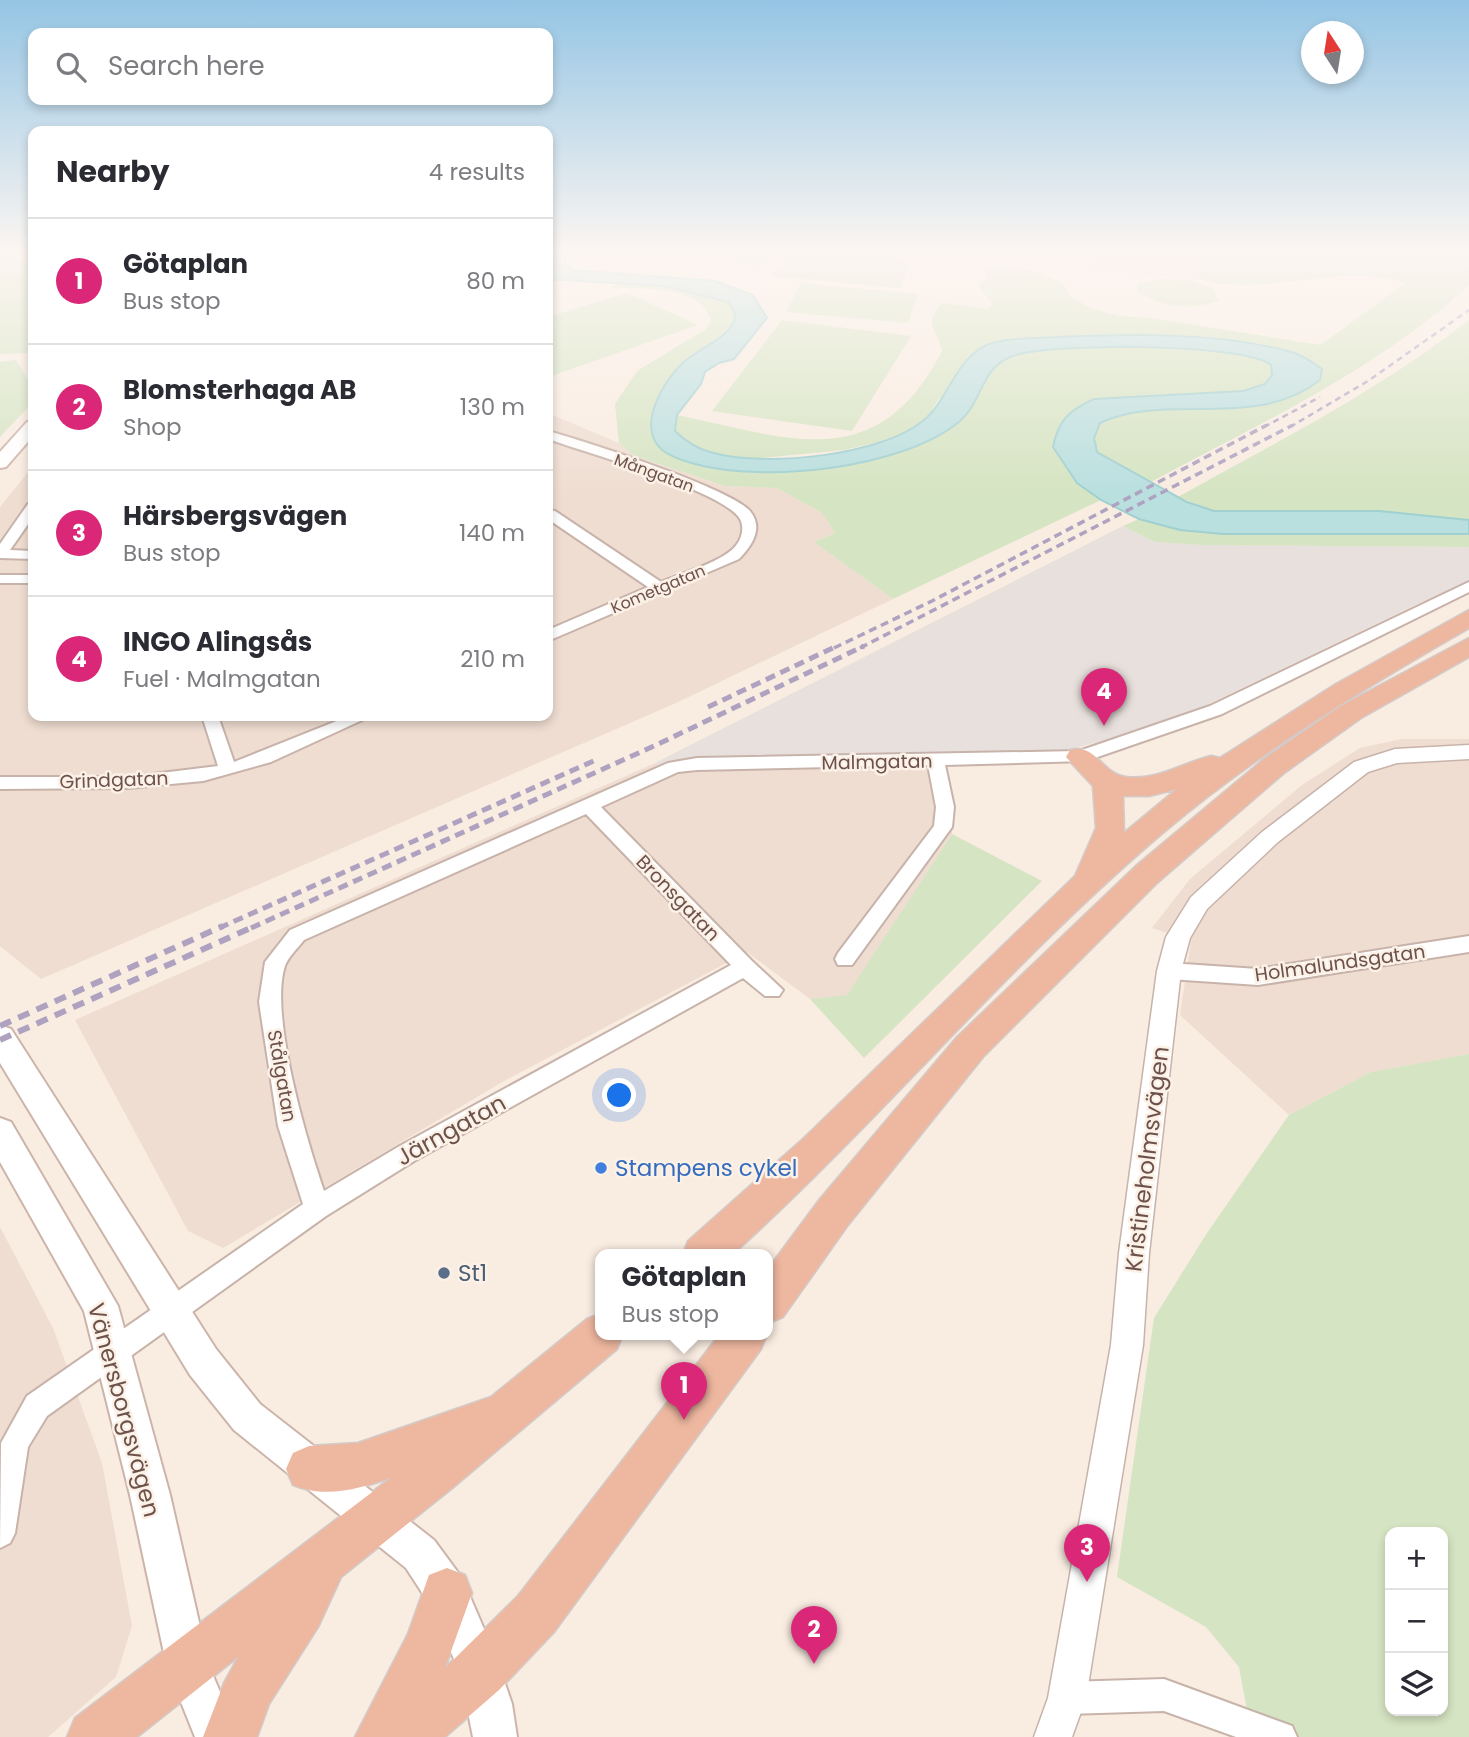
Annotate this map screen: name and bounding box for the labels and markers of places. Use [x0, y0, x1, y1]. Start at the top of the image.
pin: 4 [1081, 668, 1127, 726]
place label: Stampens cykel [615, 1152, 797, 1184]
marker: Stampens cykel [593, 1160, 609, 1176]
place label: St1 [458, 1257, 487, 1289]
marker: St1 [436, 1265, 452, 1281]
pin: 1 [661, 1362, 707, 1420]
pin: 3 [1064, 1524, 1110, 1582]
pin: 2 [791, 1606, 837, 1664]

